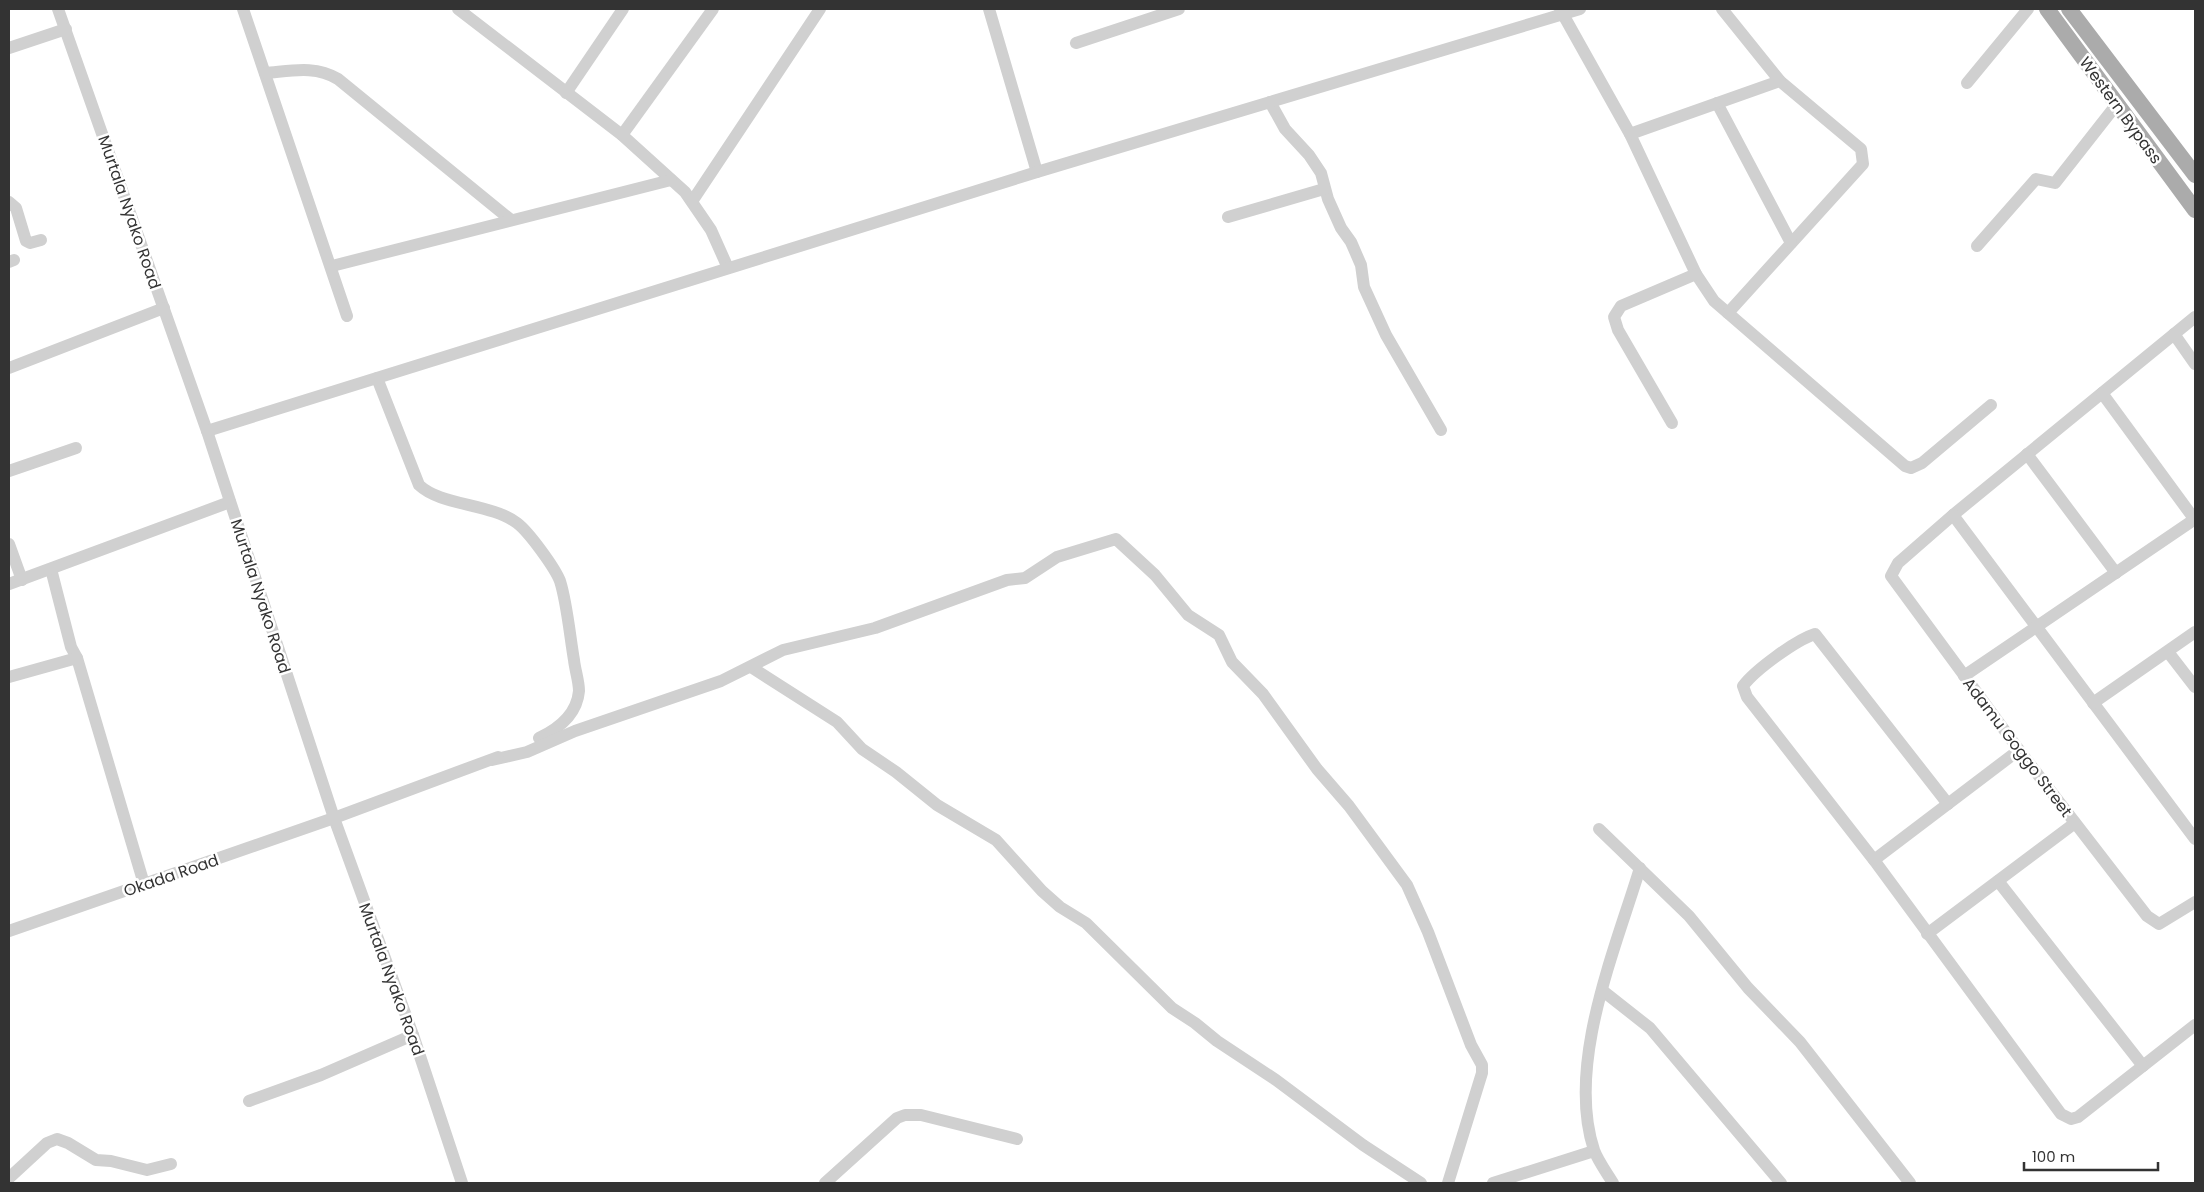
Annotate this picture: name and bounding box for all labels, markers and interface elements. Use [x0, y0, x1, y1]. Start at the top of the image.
street label: Western Bypass [2074, 52, 2167, 169]
street label: Murtala Nyako Road [92, 132, 167, 292]
street label: Murtala Nyako Road [225, 516, 296, 676]
street label: Adamu Goggo Street [1958, 673, 2078, 822]
street label: Okada Road [121, 848, 222, 902]
street label: Murtala Nyako Road [353, 900, 430, 1059]
scale bar [2024, 1140, 2158, 1172]
text: 100 m [2032, 1146, 2075, 1167]

